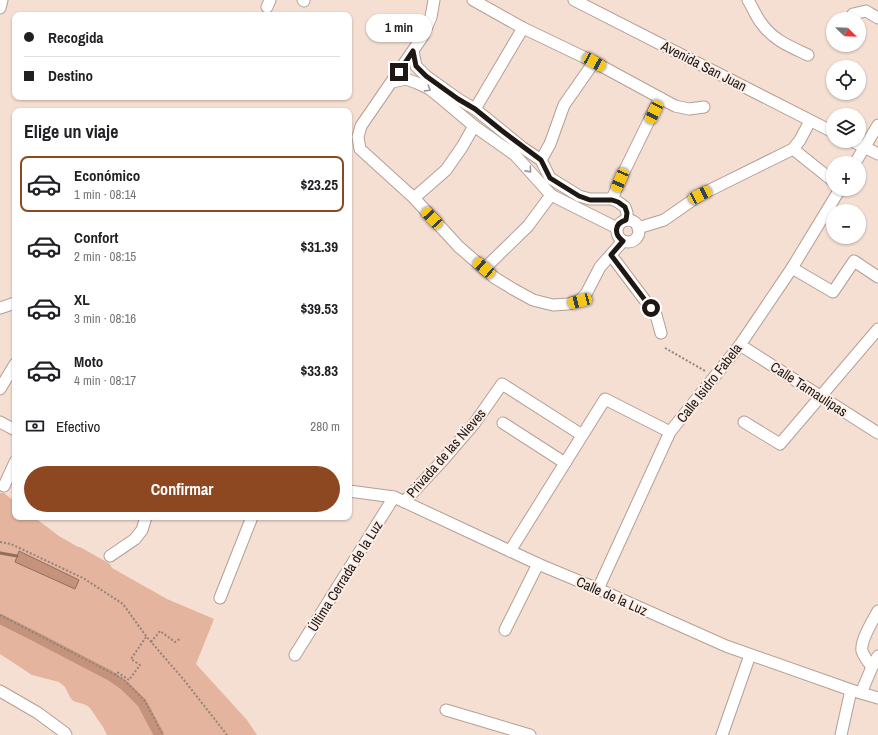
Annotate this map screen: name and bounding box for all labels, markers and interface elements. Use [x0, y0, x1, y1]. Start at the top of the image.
north arrow [826, 12, 866, 52]
map controls [826, 12, 866, 244]
callout: 1 min [366, 14, 432, 42]
text: 1 min [385, 19, 413, 36]
text: Recogida [48, 27, 103, 48]
street label: Avenida San Juan [657, 36, 750, 95]
car [581, 51, 607, 73]
button: locate [826, 60, 866, 100]
route end [390, 63, 408, 81]
text: Destino [48, 65, 93, 86]
one-way arrow [424, 84, 431, 91]
car [643, 99, 665, 125]
button: layers [826, 108, 866, 148]
text: Elige un viaje [24, 119, 118, 144]
button: + [826, 156, 866, 196]
text: Económico [74, 165, 140, 186]
one-way arrow [524, 165, 531, 173]
icon: car [26, 166, 62, 202]
car [610, 167, 630, 193]
text: $23.25 [300, 174, 338, 195]
car [687, 184, 713, 206]
text: 1 min · 08:14 [74, 186, 136, 203]
button: − [826, 204, 866, 244]
car [419, 205, 445, 231]
text: Confort [74, 227, 118, 248]
icon: car [26, 228, 62, 264]
text: $31.39 [300, 236, 338, 257]
text: 2 min · 08:15 [74, 248, 136, 265]
car [471, 256, 497, 280]
text: XL [74, 289, 90, 310]
icon: car [26, 290, 62, 326]
car [567, 292, 593, 310]
text: $39.53 [300, 298, 338, 319]
route start [642, 299, 660, 317]
text: 3 min · 08:16 [74, 310, 136, 327]
street label: Calle Isidro Fabela [672, 339, 746, 426]
text: Moto [74, 351, 103, 372]
icon: car [26, 352, 62, 388]
street label: Calle Tamaulipas [767, 357, 851, 421]
text: $33.83 [300, 360, 338, 381]
text: 4 min · 08:17 [74, 372, 136, 389]
street label: Privada de las Nieves [402, 405, 490, 501]
icon: cash [24, 415, 46, 437]
text: Efectivo [56, 416, 100, 437]
text: 280 m [310, 418, 340, 435]
button: Confirmar [24, 466, 340, 512]
street label: Última Cerrada de la Luz [304, 517, 387, 635]
street label: Calle de la Luz [574, 572, 651, 620]

